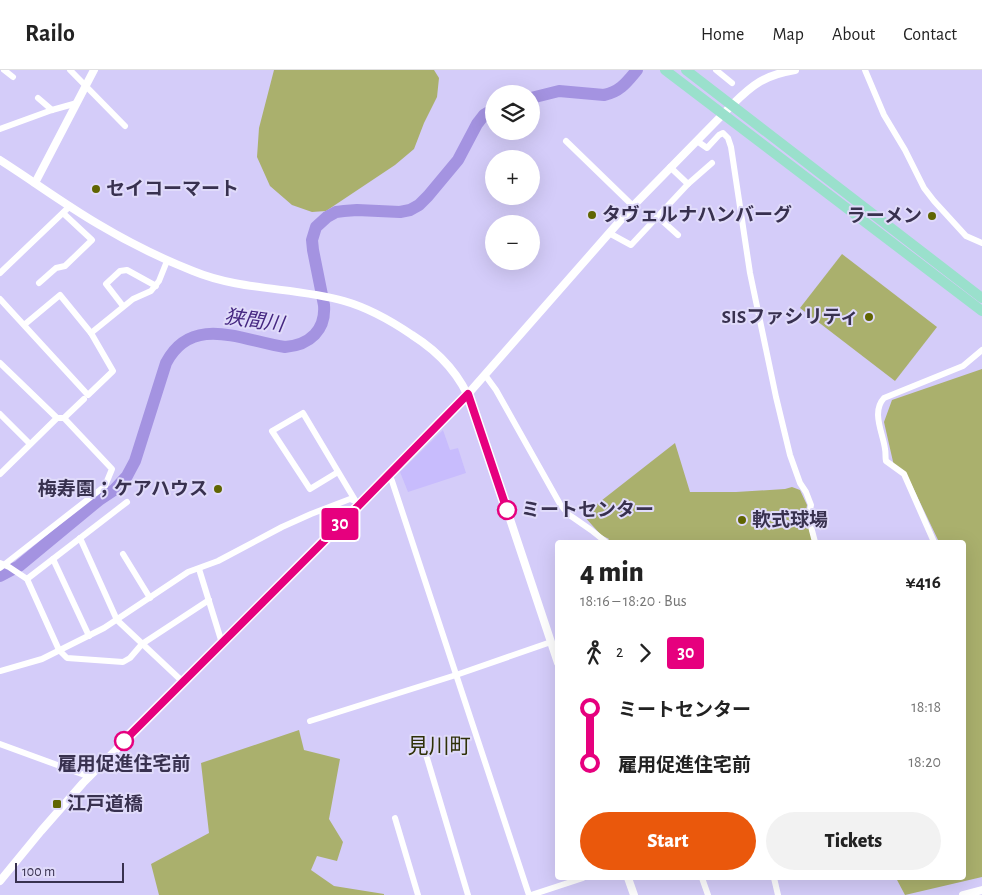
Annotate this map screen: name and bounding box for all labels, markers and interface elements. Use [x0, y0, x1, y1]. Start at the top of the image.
text: Railo [25, 22, 75, 46]
text: Home [701, 26, 744, 44]
text: Map [772, 26, 804, 44]
text: About [832, 26, 875, 44]
text: Contact [903, 26, 957, 44]
map controls [485, 85, 540, 270]
button: layers [485, 85, 540, 140]
button: + [485, 150, 540, 205]
place label: セイコーマート [106, 179, 239, 199]
marker: セイコーマート [90, 183, 102, 195]
place label: タヴェルナハンバーグ [602, 204, 792, 225]
place label: ラーメン [847, 207, 922, 226]
marker: タヴェルナハンバーグ [586, 209, 598, 221]
marker: ラーメン [926, 210, 938, 222]
button: − [485, 215, 540, 270]
water label: 狭間川 [223, 306, 287, 335]
place label: SISファシリティ [722, 307, 859, 327]
marker: SISファシリティ [863, 311, 875, 323]
place label: 梅寿園；ケアハウス [38, 478, 208, 499]
marker: 梅寿園；ケアハウス [212, 483, 224, 495]
marker: ミートセンター [497, 500, 517, 520]
place label: ミートセンター [521, 500, 654, 520]
line badge: 30 [318, 508, 362, 540]
place label: 軟式球場 [752, 509, 828, 530]
marker: 軟式球場 [736, 514, 748, 526]
text: 30 [331, 515, 349, 533]
text: 4 min [580, 559, 644, 587]
text: ¥416 [905, 573, 941, 592]
text: 18:16 – 18:20 · Bus [580, 593, 687, 609]
icon: walk [580, 639, 608, 667]
icon: forward [631, 639, 659, 667]
text: 2 [616, 644, 623, 660]
text: 30 [677, 644, 694, 662]
text: 18:18 [911, 699, 941, 715]
text: ミートセンター [618, 701, 751, 720]
marker: 雇用促進住宅前 [114, 731, 134, 751]
district label: 見川町 [408, 736, 471, 757]
place label: 雇用促進住宅前 [57, 753, 191, 774]
text: 18:20 [909, 754, 941, 770]
text: 雇用促進住宅前 [618, 756, 751, 775]
place label: 江戸道橋 [67, 793, 143, 814]
marker: 江戸道橋 [51, 798, 63, 810]
button: Start [580, 812, 756, 870]
button: Tickets [766, 812, 941, 870]
scale bar [15, 860, 124, 883]
text: 100 m [22, 865, 55, 879]

